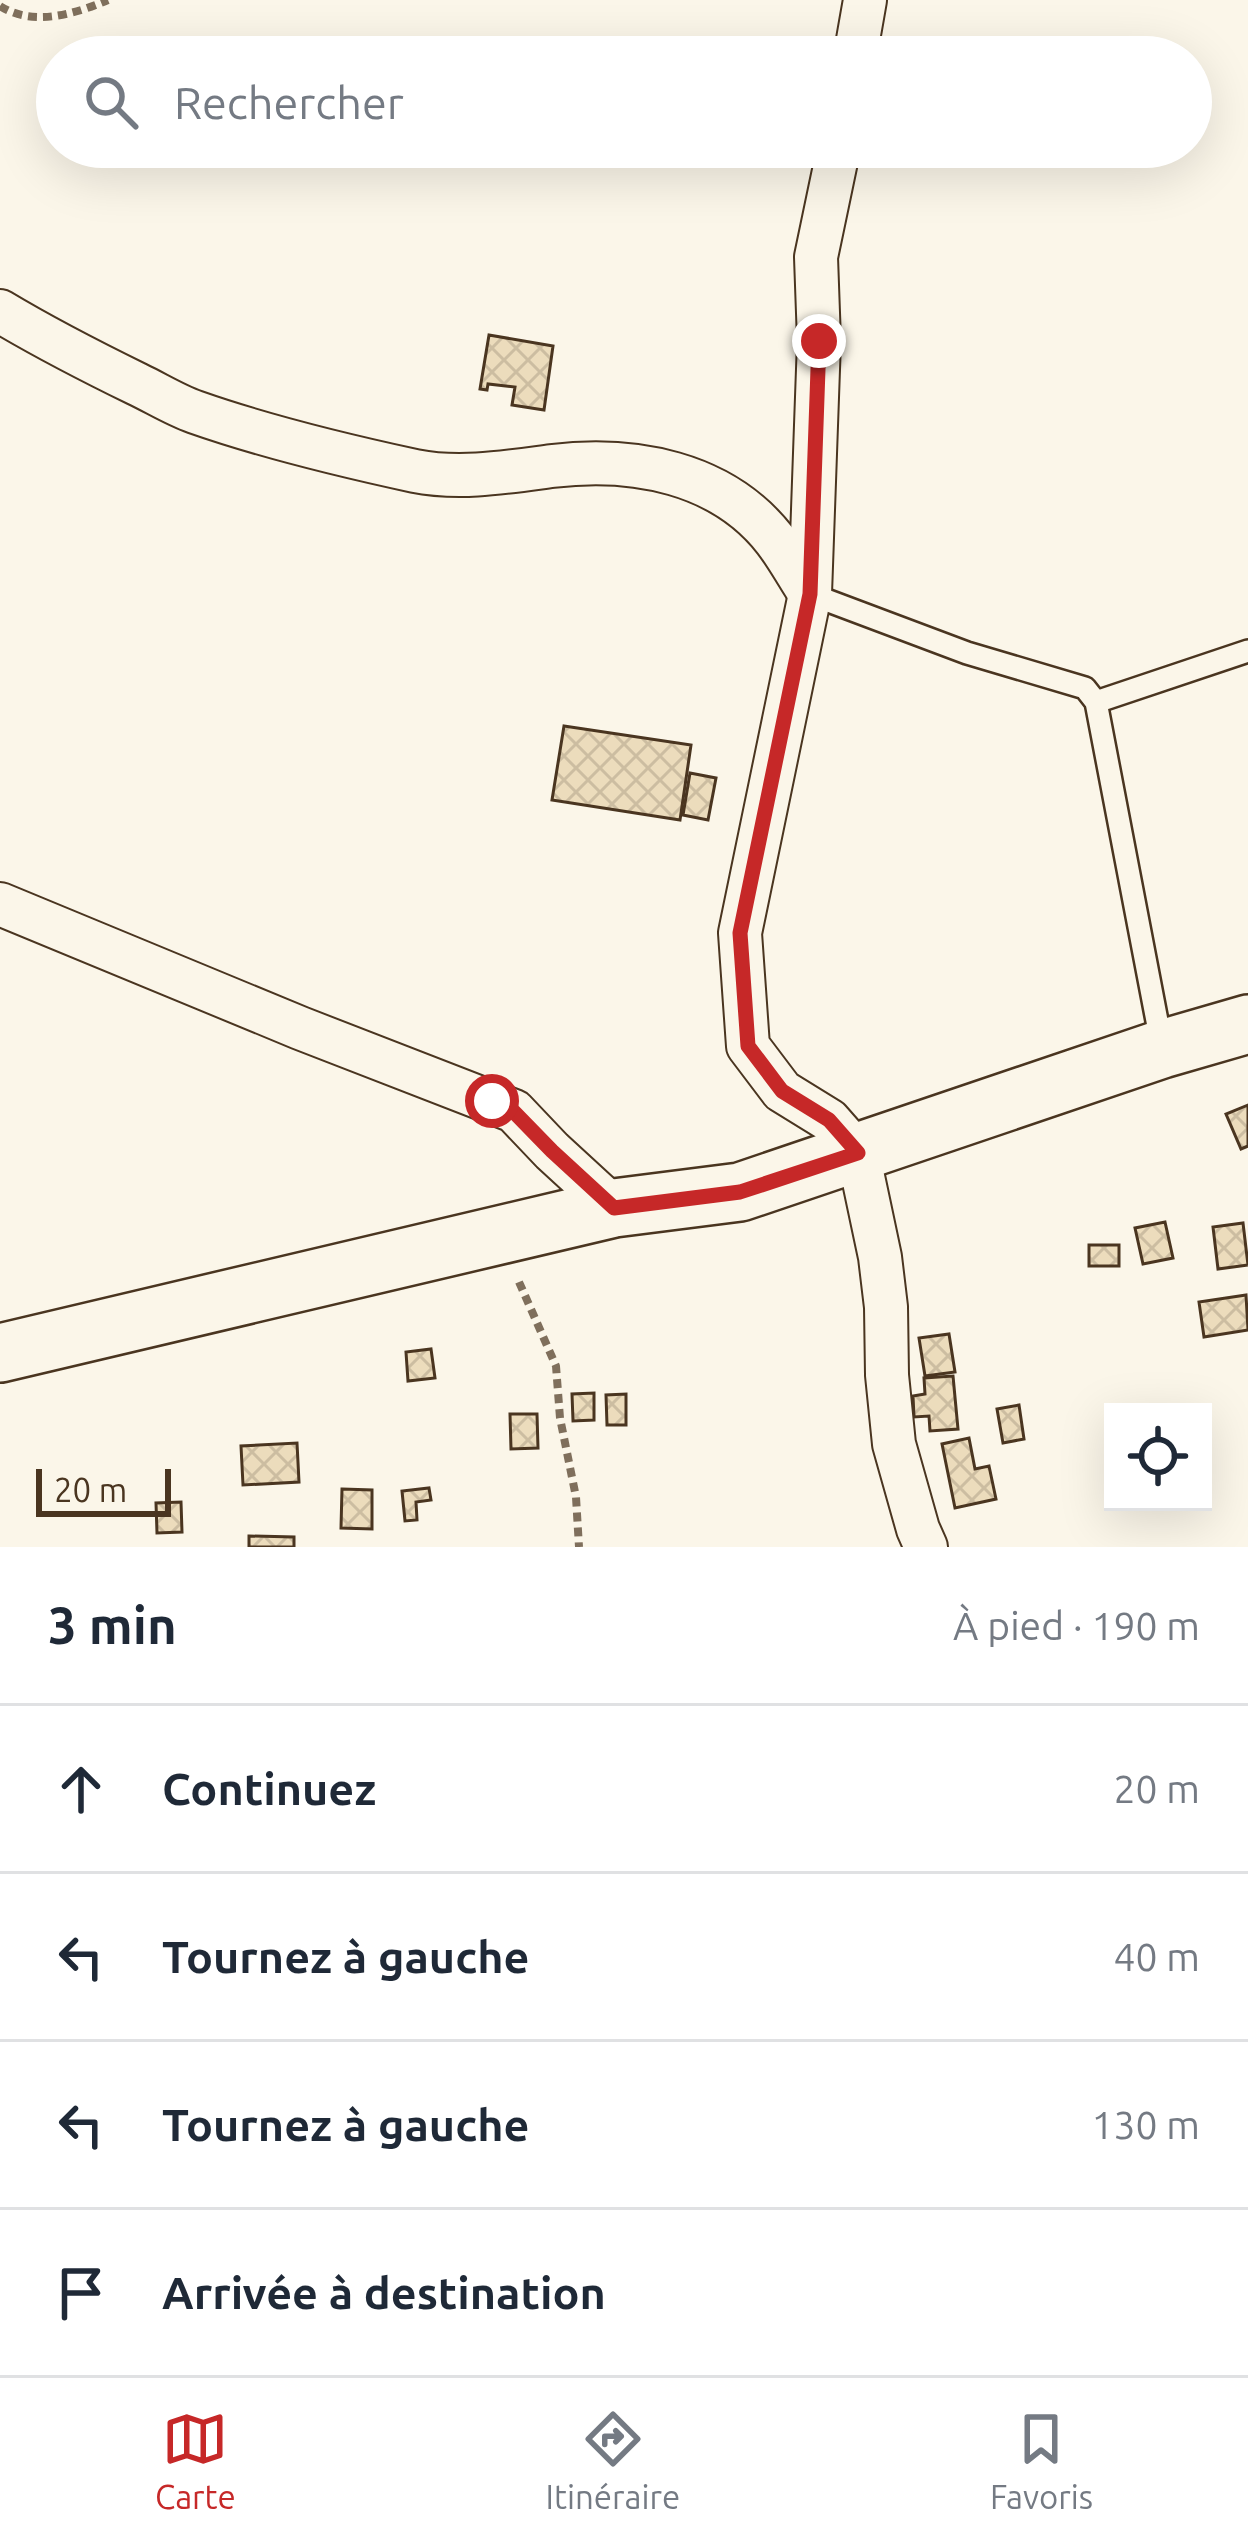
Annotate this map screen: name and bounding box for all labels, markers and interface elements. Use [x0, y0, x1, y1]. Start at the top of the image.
search box [36, 36, 1212, 168]
icon: search [78, 69, 144, 135]
text: Rechercher [174, 77, 404, 128]
route end [792, 314, 846, 368]
route start [465, 1074, 519, 1128]
map controls [1104, 1403, 1212, 1511]
button: locate [1104, 1403, 1212, 1511]
scale bar [36, 1463, 171, 1516]
text: 20 m [54, 1471, 127, 1508]
text: 3 min [48, 1596, 177, 1654]
text: À pied · 190 m [953, 1604, 1200, 1647]
icon: ahead [48, 1756, 114, 1822]
text: Continuez [162, 1763, 376, 1814]
text: 20 m [1113, 1767, 1200, 1810]
icon: left [48, 1924, 114, 1990]
text: Tournez à gauche [162, 1931, 530, 1982]
text: 40 m [1113, 1935, 1200, 1978]
icon: left [48, 2092, 114, 2158]
text: Tournez à gauche [162, 2099, 530, 2150]
text: 130 m [1091, 2103, 1200, 2146]
icon: arrive [48, 2260, 114, 2326]
text: Arrivée à destination [162, 2267, 606, 2318]
tab: Carte [155, 2406, 236, 2515]
tab: Itinéraire [545, 2406, 680, 2515]
tab: Favoris [990, 2406, 1093, 2515]

